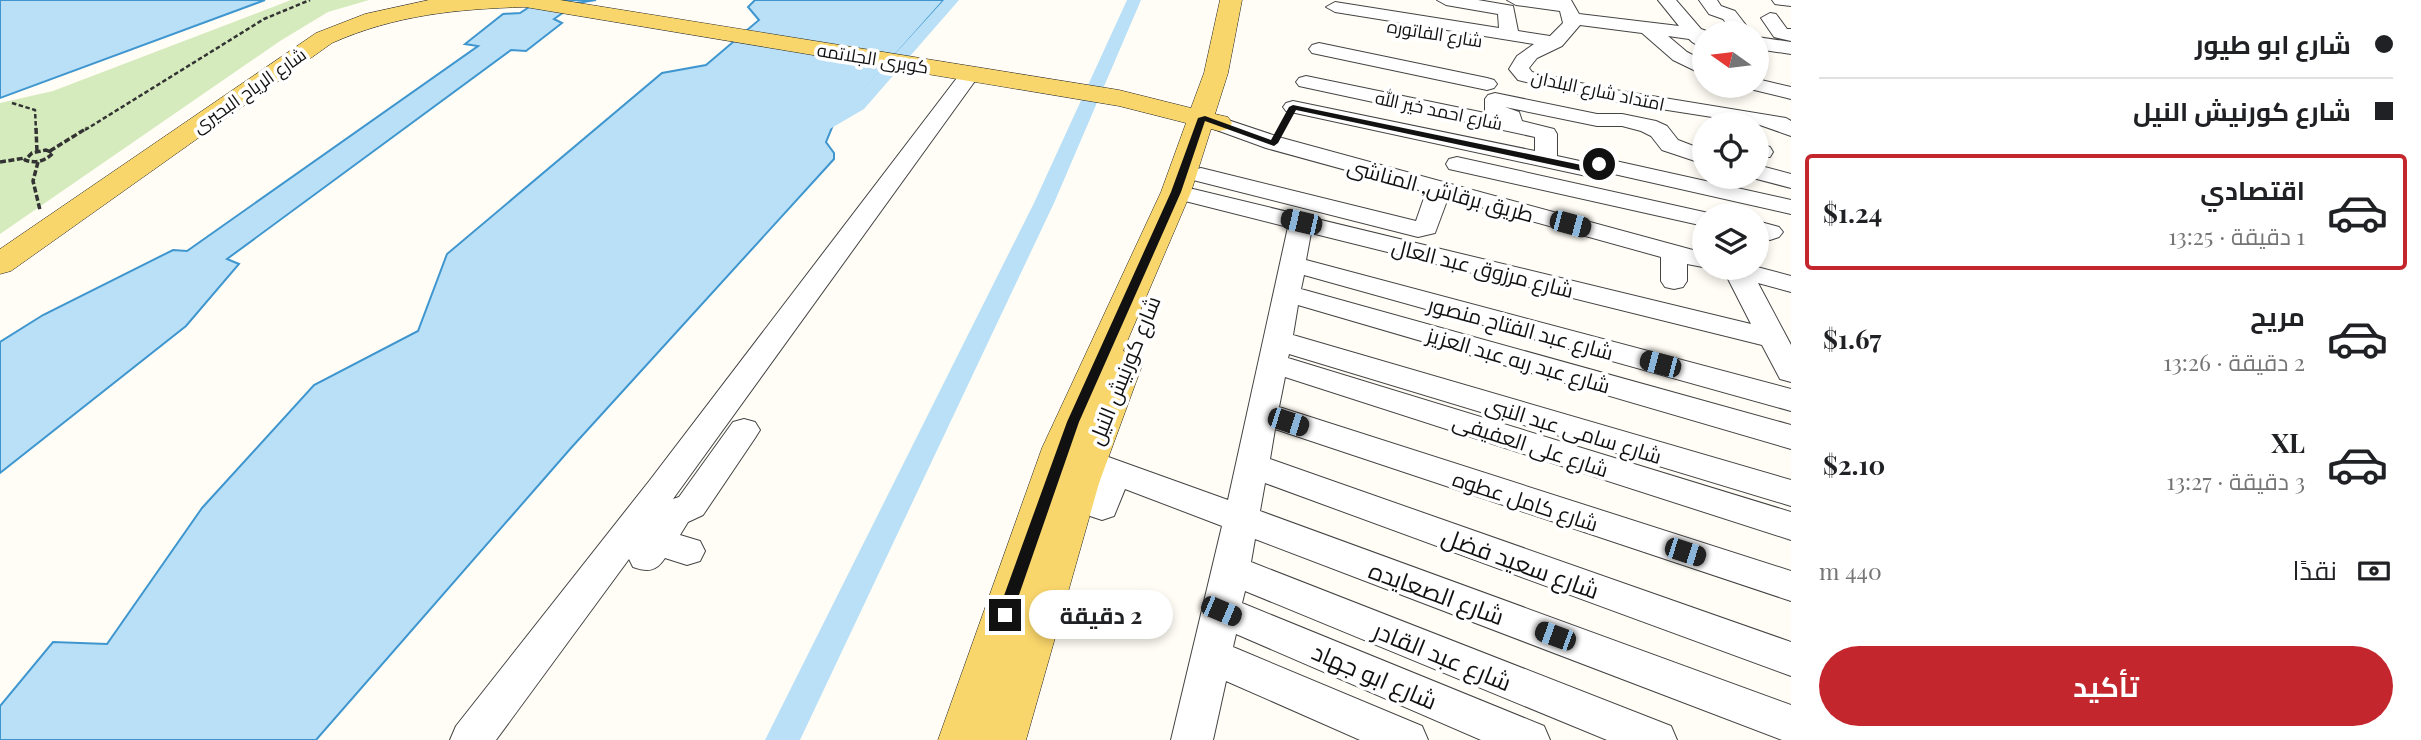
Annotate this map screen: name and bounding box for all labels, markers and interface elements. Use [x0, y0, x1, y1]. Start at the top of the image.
street label: شارع الفاتوره [1385, 14, 1484, 53]
north arrow [1692, 21, 1769, 98]
map controls [1692, 21, 1769, 280]
text: شارع ابو طيور [2195, 26, 2351, 61]
street label: كوبرى الجلاتمه [816, 37, 930, 79]
street label: شارع الرياح البحيرى [187, 42, 311, 139]
street label: امتداد شارع البلدان [1529, 64, 1667, 117]
street label: شارع احمد خير الله [1373, 85, 1505, 136]
text: شارع كورنيش النيل [2133, 93, 2351, 128]
button: locate [1692, 112, 1769, 189]
route start [1583, 148, 1615, 180]
street label: طريق برقاش, المناشى [1344, 151, 1537, 228]
text: اقتصادي [2200, 172, 2305, 207]
icon: car [2326, 181, 2389, 244]
text: $1.24 [1823, 195, 1882, 230]
button: layers [1692, 203, 1769, 280]
car [1279, 207, 1324, 237]
car [1547, 208, 1594, 240]
text: 1 دقيقة · 13:25 [2168, 220, 2305, 251]
street label: شارع مرزوق عبد العال [1389, 231, 1577, 305]
street label: شارع عبد الفتاح منصور [1424, 289, 1617, 367]
street label: شارع كورنيش النيل [1080, 291, 1167, 449]
text: مريح [2250, 298, 2305, 333]
icon: car [2326, 307, 2389, 370]
street label: شارع عبد ربه عبد العزيز [1423, 319, 1614, 400]
text: $1.67 [1823, 321, 1881, 356]
text: 2 دقيقة · 13:26 [2163, 346, 2305, 377]
car [1637, 348, 1684, 380]
street label: شارع سامى عبد النبى [1482, 389, 1665, 471]
car [1265, 406, 1312, 438]
street label: شارع على العفيفى [1449, 406, 1612, 484]
text: XL [2271, 425, 2305, 460]
icon: car [2326, 433, 2389, 496]
text: $2.10 [1823, 447, 1885, 482]
street label: شارع كامل عطوه [1449, 463, 1602, 539]
text: 3 دقيقة · 13:27 [2167, 465, 2305, 496]
street label: شارع سعيد فضل [1437, 519, 1604, 607]
car [1662, 536, 1709, 568]
text: نقدًا [2293, 552, 2337, 587]
icon: cash [2355, 552, 2393, 590]
street label: شارع الصعايده [1364, 553, 1509, 633]
text: 440 m [1819, 555, 1882, 586]
callout: 2 دقيقة [1030, 590, 1173, 640]
car [1198, 593, 1245, 629]
route end [989, 599, 1021, 631]
text: 2 دقيقة [1060, 599, 1142, 630]
street label: شارع عبد القادر [1367, 612, 1517, 699]
car [1532, 619, 1579, 653]
street label: شارع ابو جهاد [1307, 634, 1442, 718]
button: تأكيد [1819, 646, 2393, 726]

